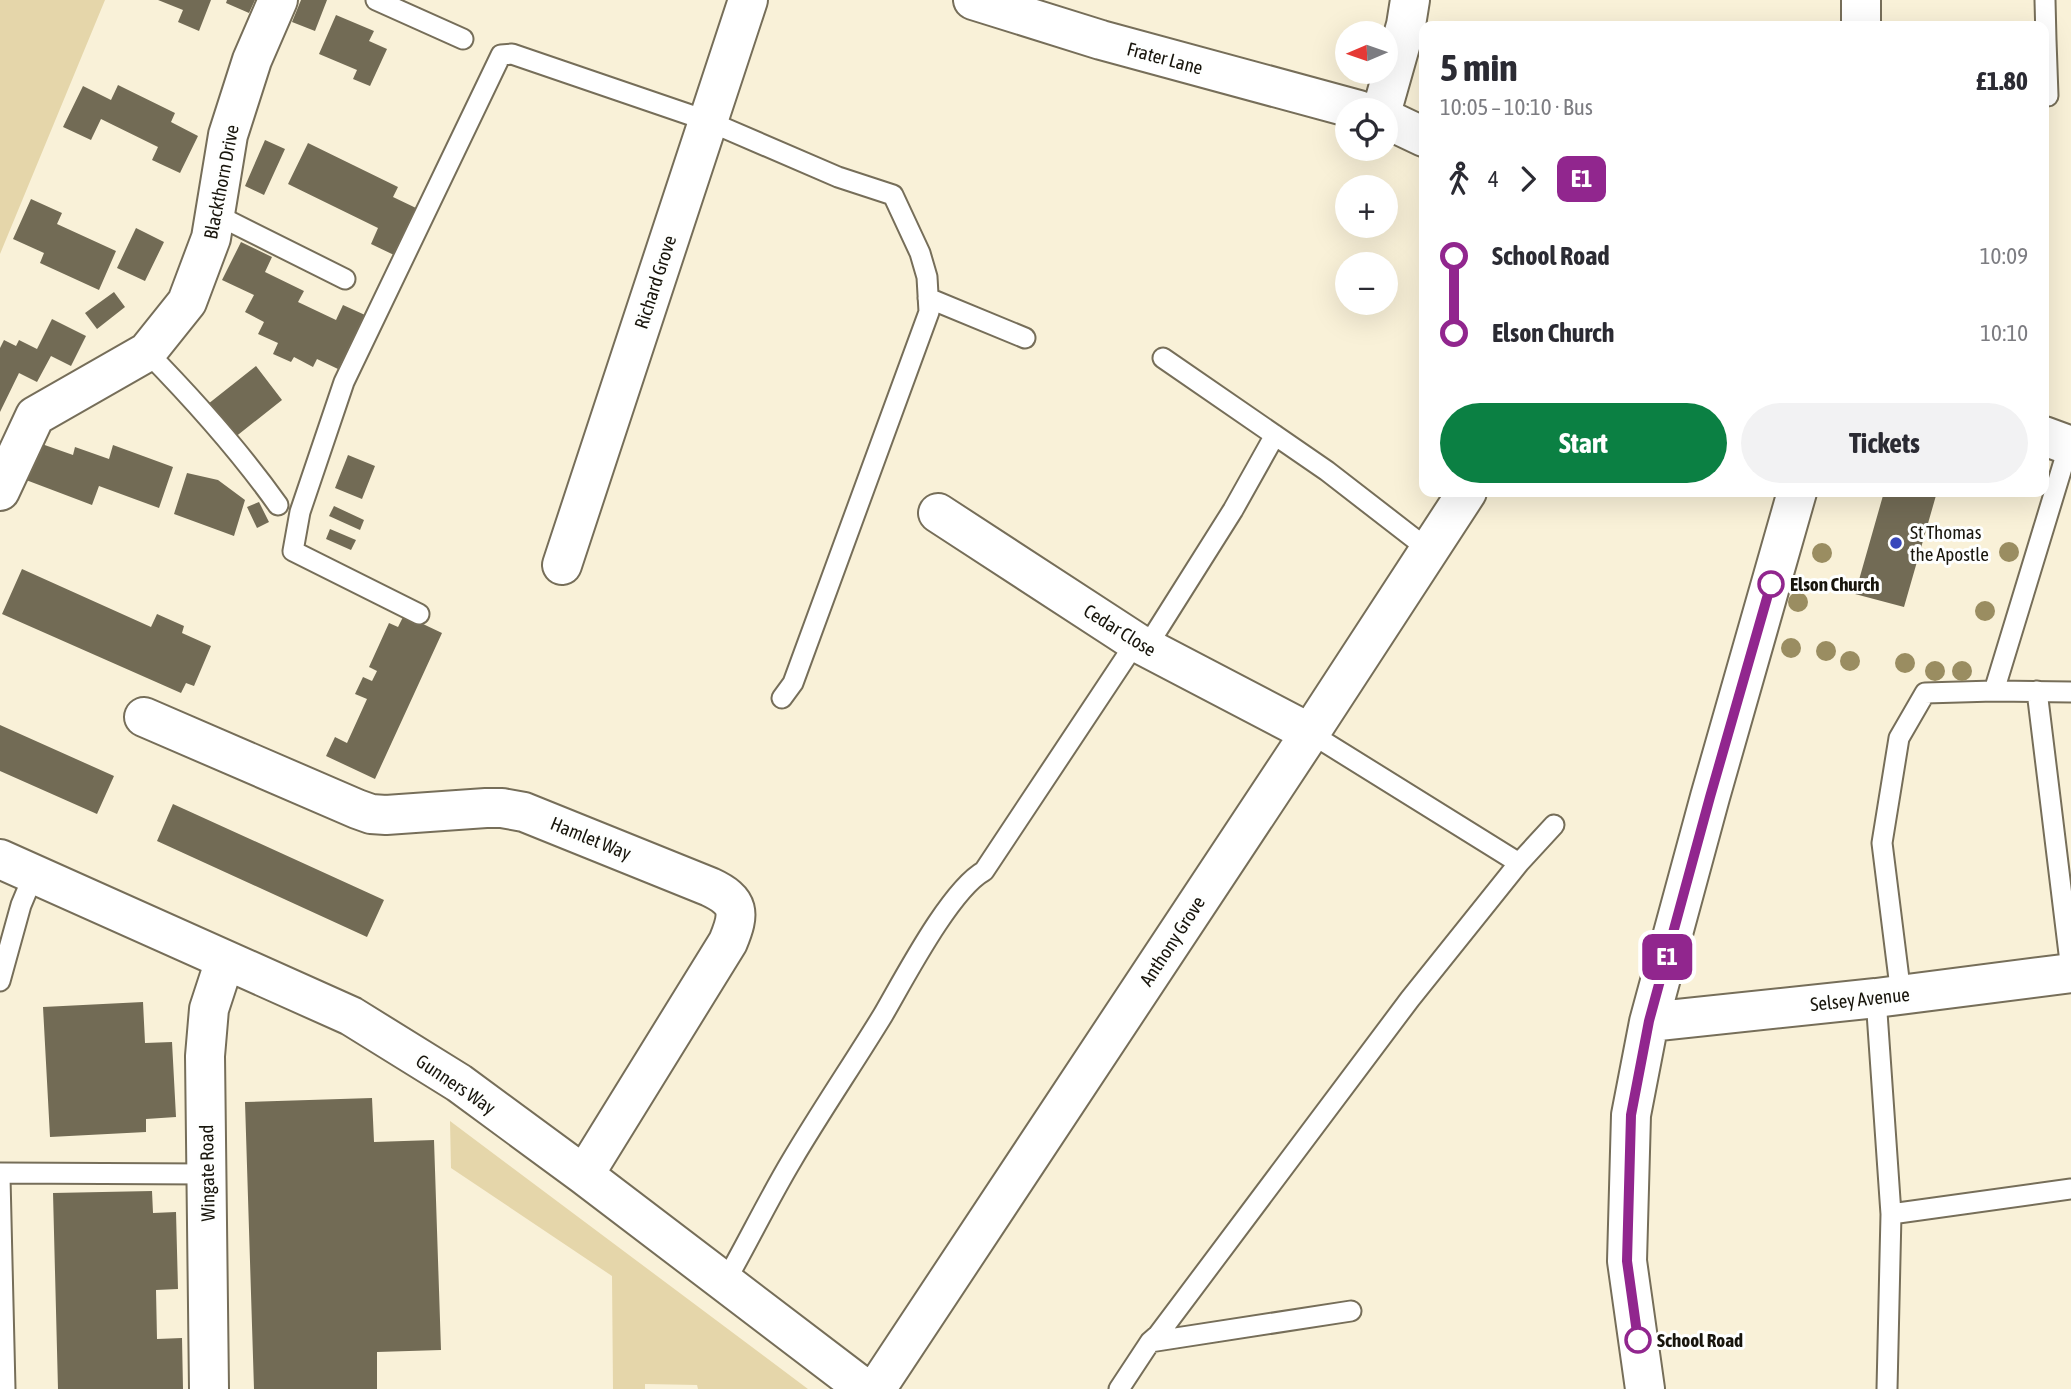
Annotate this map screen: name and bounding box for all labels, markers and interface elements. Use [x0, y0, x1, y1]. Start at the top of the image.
north arrow [1335, 21, 1398, 84]
map controls [1335, 21, 1398, 315]
street label: Frater Lane [1125, 37, 1205, 79]
text: 5 min [1440, 46, 1518, 89]
text: £1.80 [1976, 66, 2028, 96]
text: 10:05 – 10:10 · Bus [1440, 94, 1593, 120]
button: locate [1335, 98, 1398, 161]
street label: Blackthorn Drive [199, 123, 243, 241]
icon: walk [1440, 160, 1478, 198]
icon: forward [1509, 160, 1547, 198]
text: E1 [1571, 165, 1592, 192]
text: 4 [1488, 166, 1499, 192]
button: + [1335, 175, 1398, 238]
street label: Richard Grove [630, 233, 680, 331]
text: School Road [1492, 241, 1610, 271]
text: 10:09 [1980, 243, 2028, 269]
button: − [1335, 252, 1398, 315]
text: Elson Church [1492, 318, 1614, 348]
text: 10:10 [1980, 320, 2028, 346]
button: Start [1440, 403, 1727, 483]
button: Tickets [1741, 403, 2028, 483]
place label: St Thomas the Apostle [1910, 521, 1989, 565]
marker: St Thomas the Apostle [1888, 535, 1904, 551]
marker: Elson Church [1758, 571, 1784, 597]
place label: Elson Church [1790, 573, 1879, 595]
street label: Cedar Close [1080, 599, 1160, 661]
street label: Hamlet Way [547, 812, 635, 864]
street label: Anthony Grove [1135, 892, 1209, 990]
line badge: E1 [1636, 934, 1698, 980]
text: E1 [1656, 943, 1678, 970]
street label: Selsey Avenue [1809, 983, 1911, 1015]
street label: Gunners Way [412, 1049, 500, 1119]
street label: Wingate Road [195, 1124, 219, 1222]
marker: School Road [1625, 1327, 1651, 1353]
place label: School Road [1657, 1329, 1743, 1351]

